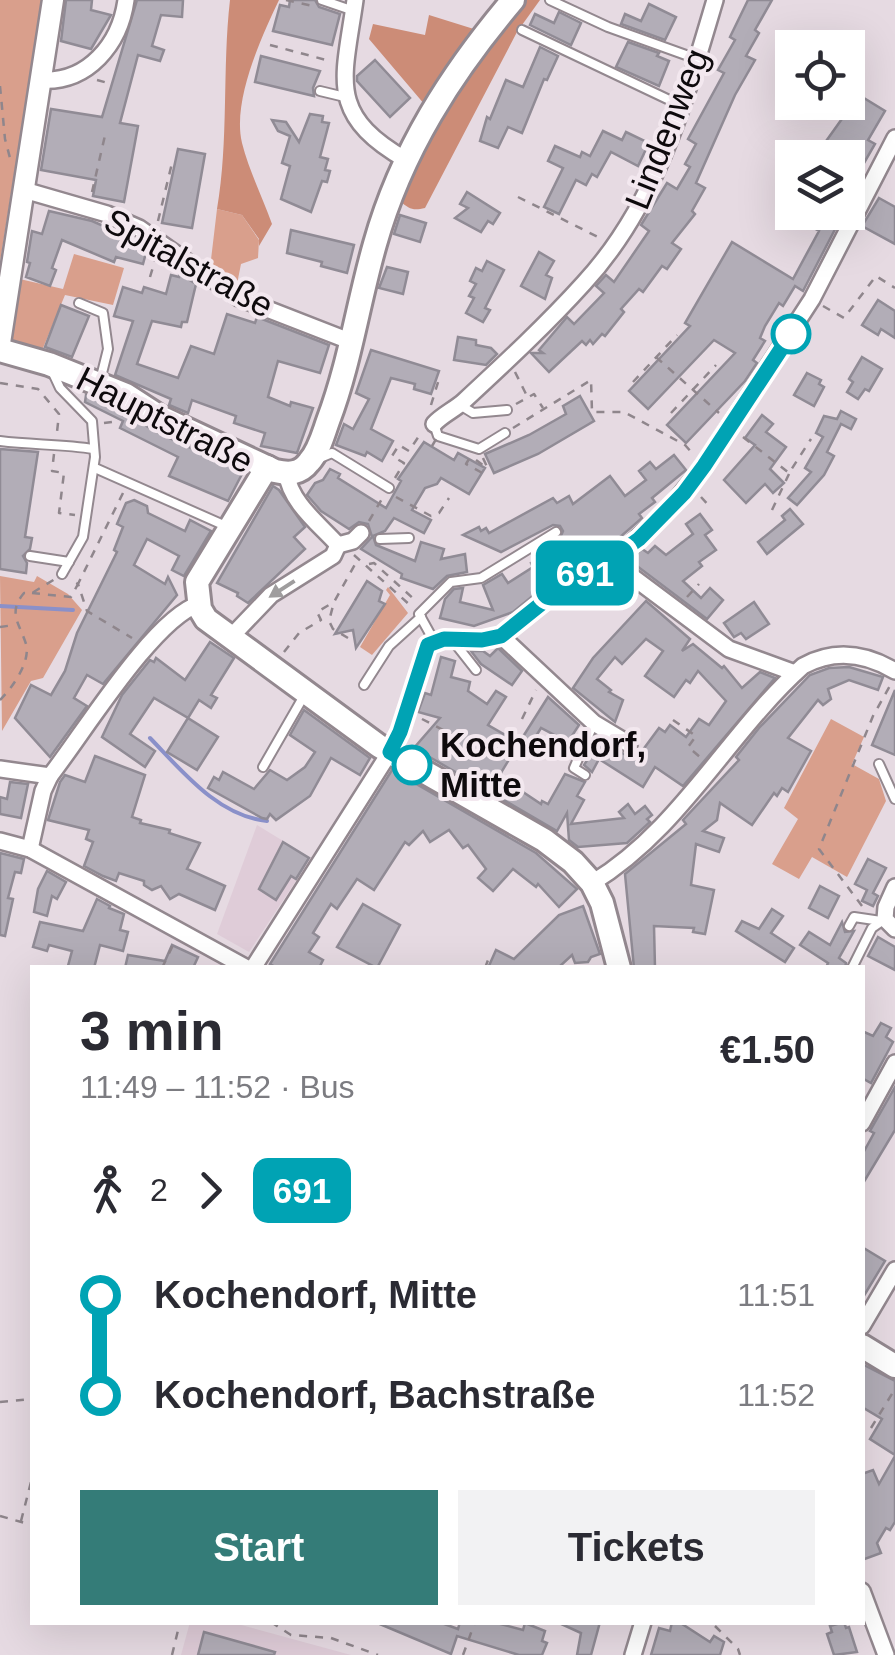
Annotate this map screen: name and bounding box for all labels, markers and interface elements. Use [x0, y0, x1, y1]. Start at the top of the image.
map controls [775, 30, 865, 230]
button: locate [775, 30, 865, 120]
street label: Lindenweg [617, 43, 716, 215]
button: layers [775, 140, 865, 230]
street label: Spitalstraße [98, 200, 280, 325]
unlabelled marker [772, 315, 810, 353]
street label: Hauptstraße [71, 358, 260, 481]
line badge: 691 [528, 540, 642, 606]
text: 691 [556, 554, 614, 593]
one-way arrow [268, 580, 296, 598]
place label: Kochendorf, Mitte [440, 725, 646, 804]
marker: Kochendorf, Mitte [393, 746, 431, 784]
text: 3 min [80, 1000, 224, 1062]
text: €1.50 [720, 1029, 815, 1071]
text: 11:49 – 11:52 · Bus [80, 1069, 355, 1105]
icon: walk [80, 1163, 135, 1218]
icon: forward [183, 1163, 238, 1218]
text: 691 [273, 1171, 331, 1210]
text: 2 [150, 1172, 168, 1208]
text: Kochendorf, Mitte [154, 1274, 477, 1316]
text: 11:51 [737, 1277, 815, 1313]
text: Kochendorf, Bachstraße [154, 1374, 595, 1416]
text: 11:52 [737, 1377, 815, 1413]
button: Start [80, 1490, 438, 1605]
button: Tickets [458, 1490, 815, 1605]

